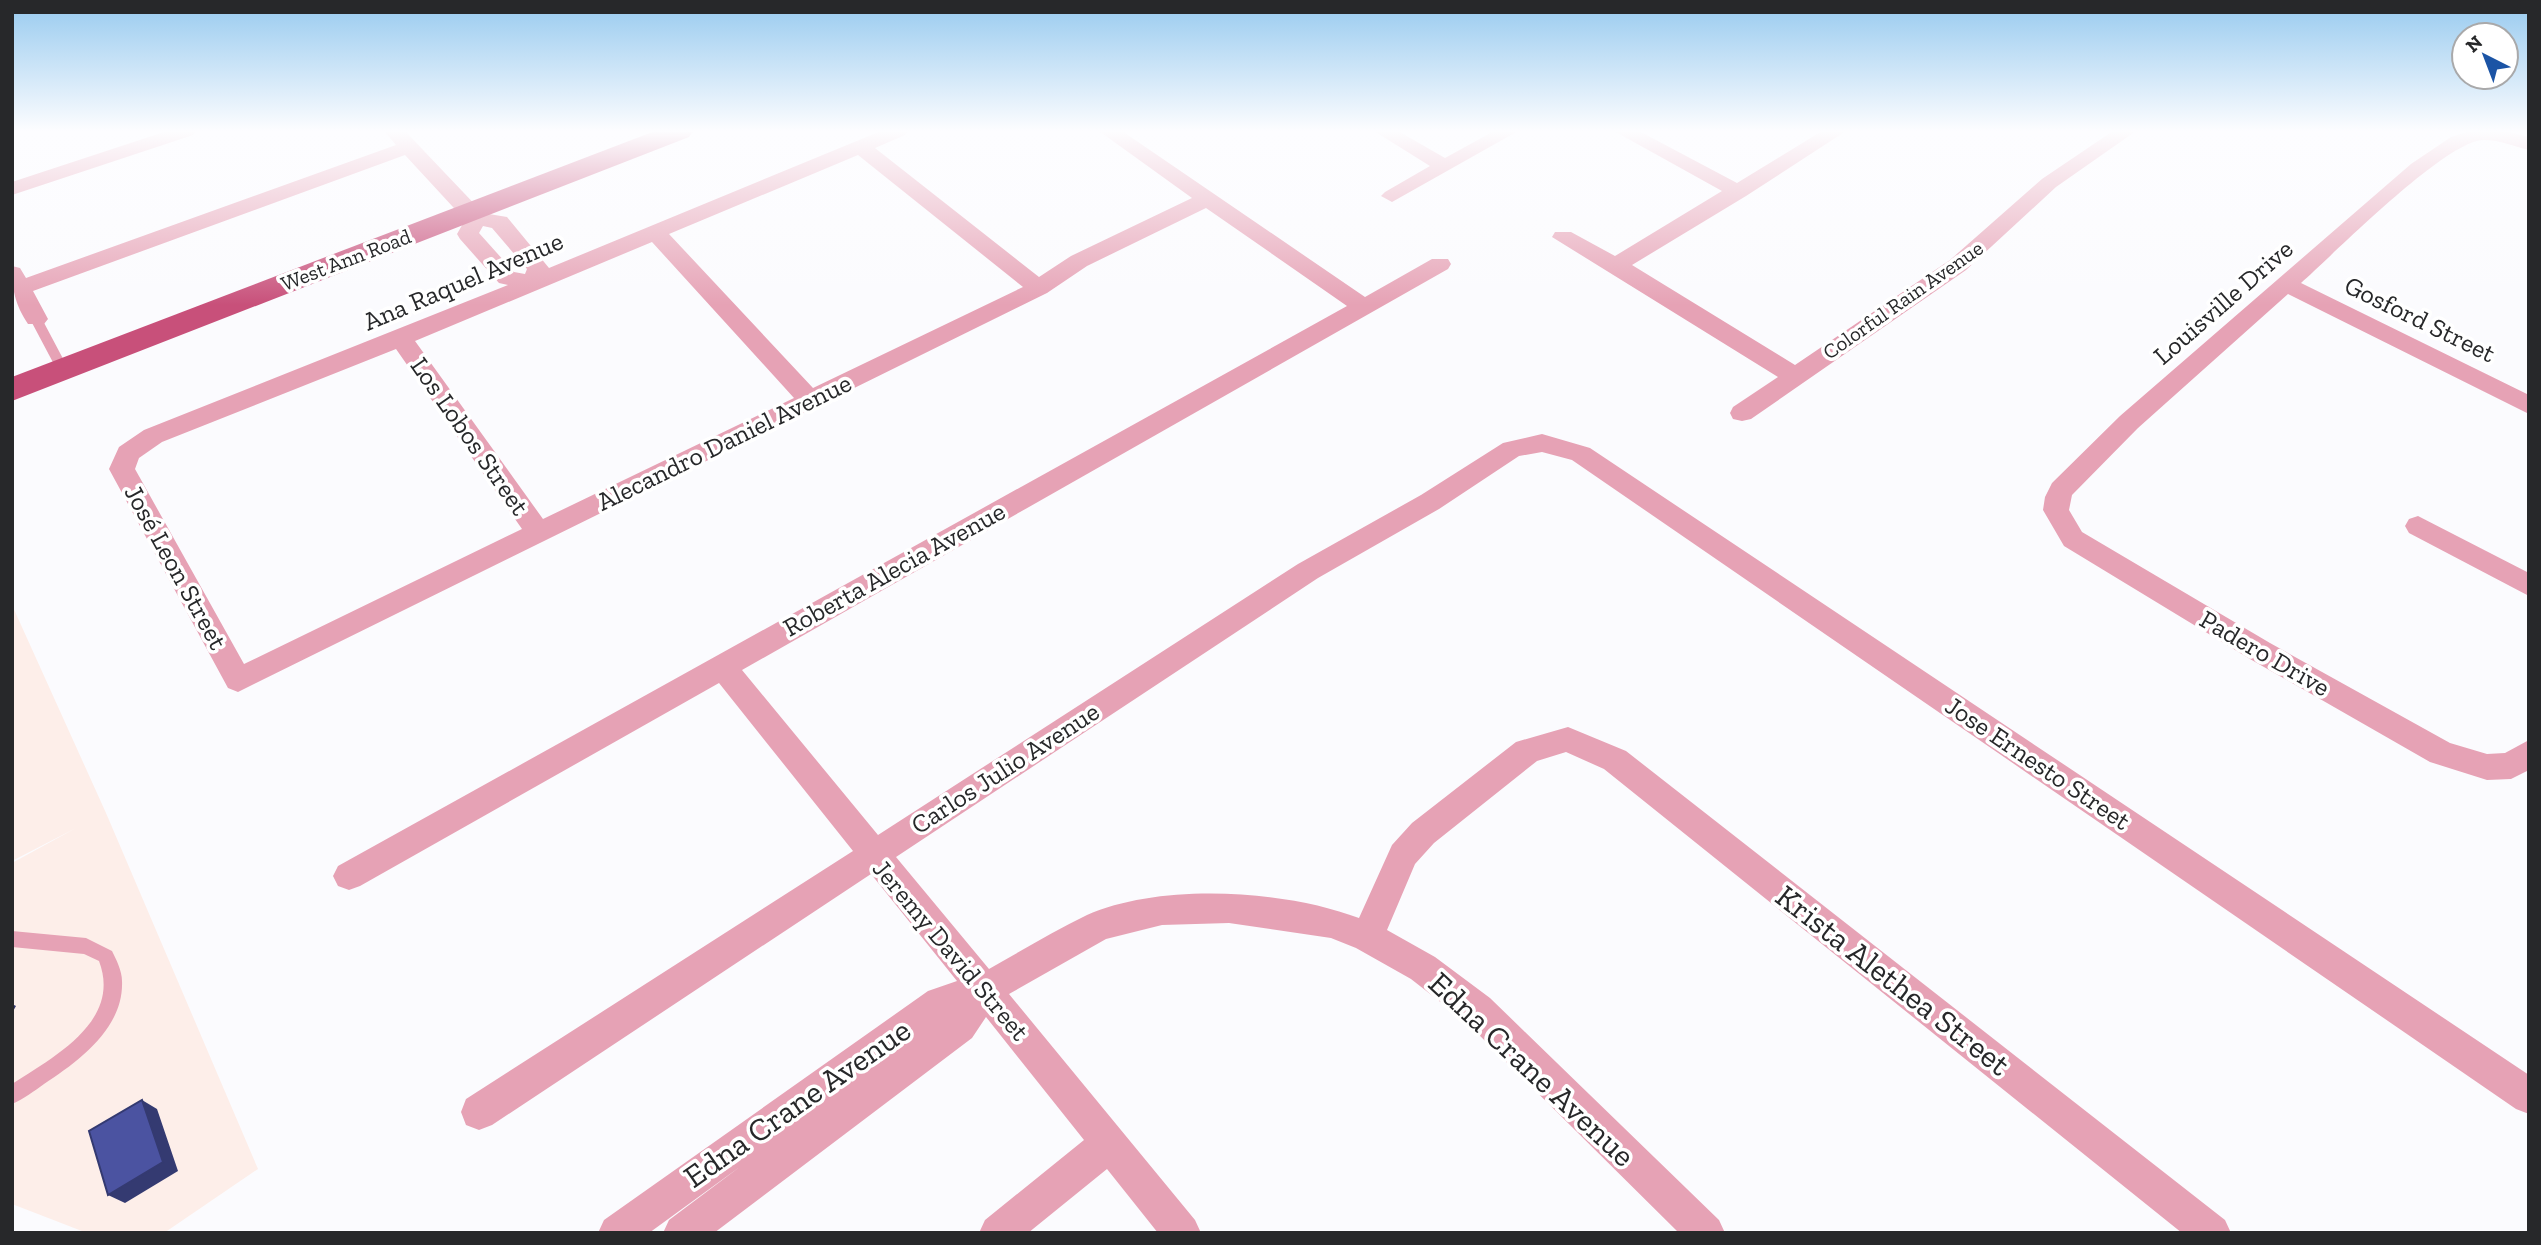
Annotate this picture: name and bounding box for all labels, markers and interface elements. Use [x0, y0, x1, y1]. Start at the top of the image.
north arrow [2450, 21, 2520, 91]
text: N [2461, 30, 2487, 57]
street label: West Ann Road [277, 223, 415, 296]
street label: Ana Raquel Avenue [358, 224, 568, 338]
street label: Louisville Drive [2147, 233, 2299, 371]
street label: Colorful Rain Avenue [1818, 235, 1988, 364]
street label: Gosford Street [2339, 269, 2501, 369]
street label: Los Lobos Street [404, 351, 536, 521]
street label: Alecandro Daniel Avenue [591, 366, 857, 518]
street label: José Leon Street [118, 479, 235, 655]
street label: Roberta Alecia Avenue [777, 495, 1011, 643]
street label: Padero Drive [2194, 603, 2336, 703]
street label: Jose Ernesto Street [1939, 689, 2137, 837]
street label: Carlos Julio Avenue [905, 695, 1105, 841]
street label: Jeremy David Street [866, 853, 1036, 1047]
street label: Krista Alethea Street [1768, 877, 2018, 1083]
street label: Edna Crane Avenue [1421, 964, 1643, 1174]
street label: Edna Crane Avenue [676, 1011, 918, 1195]

